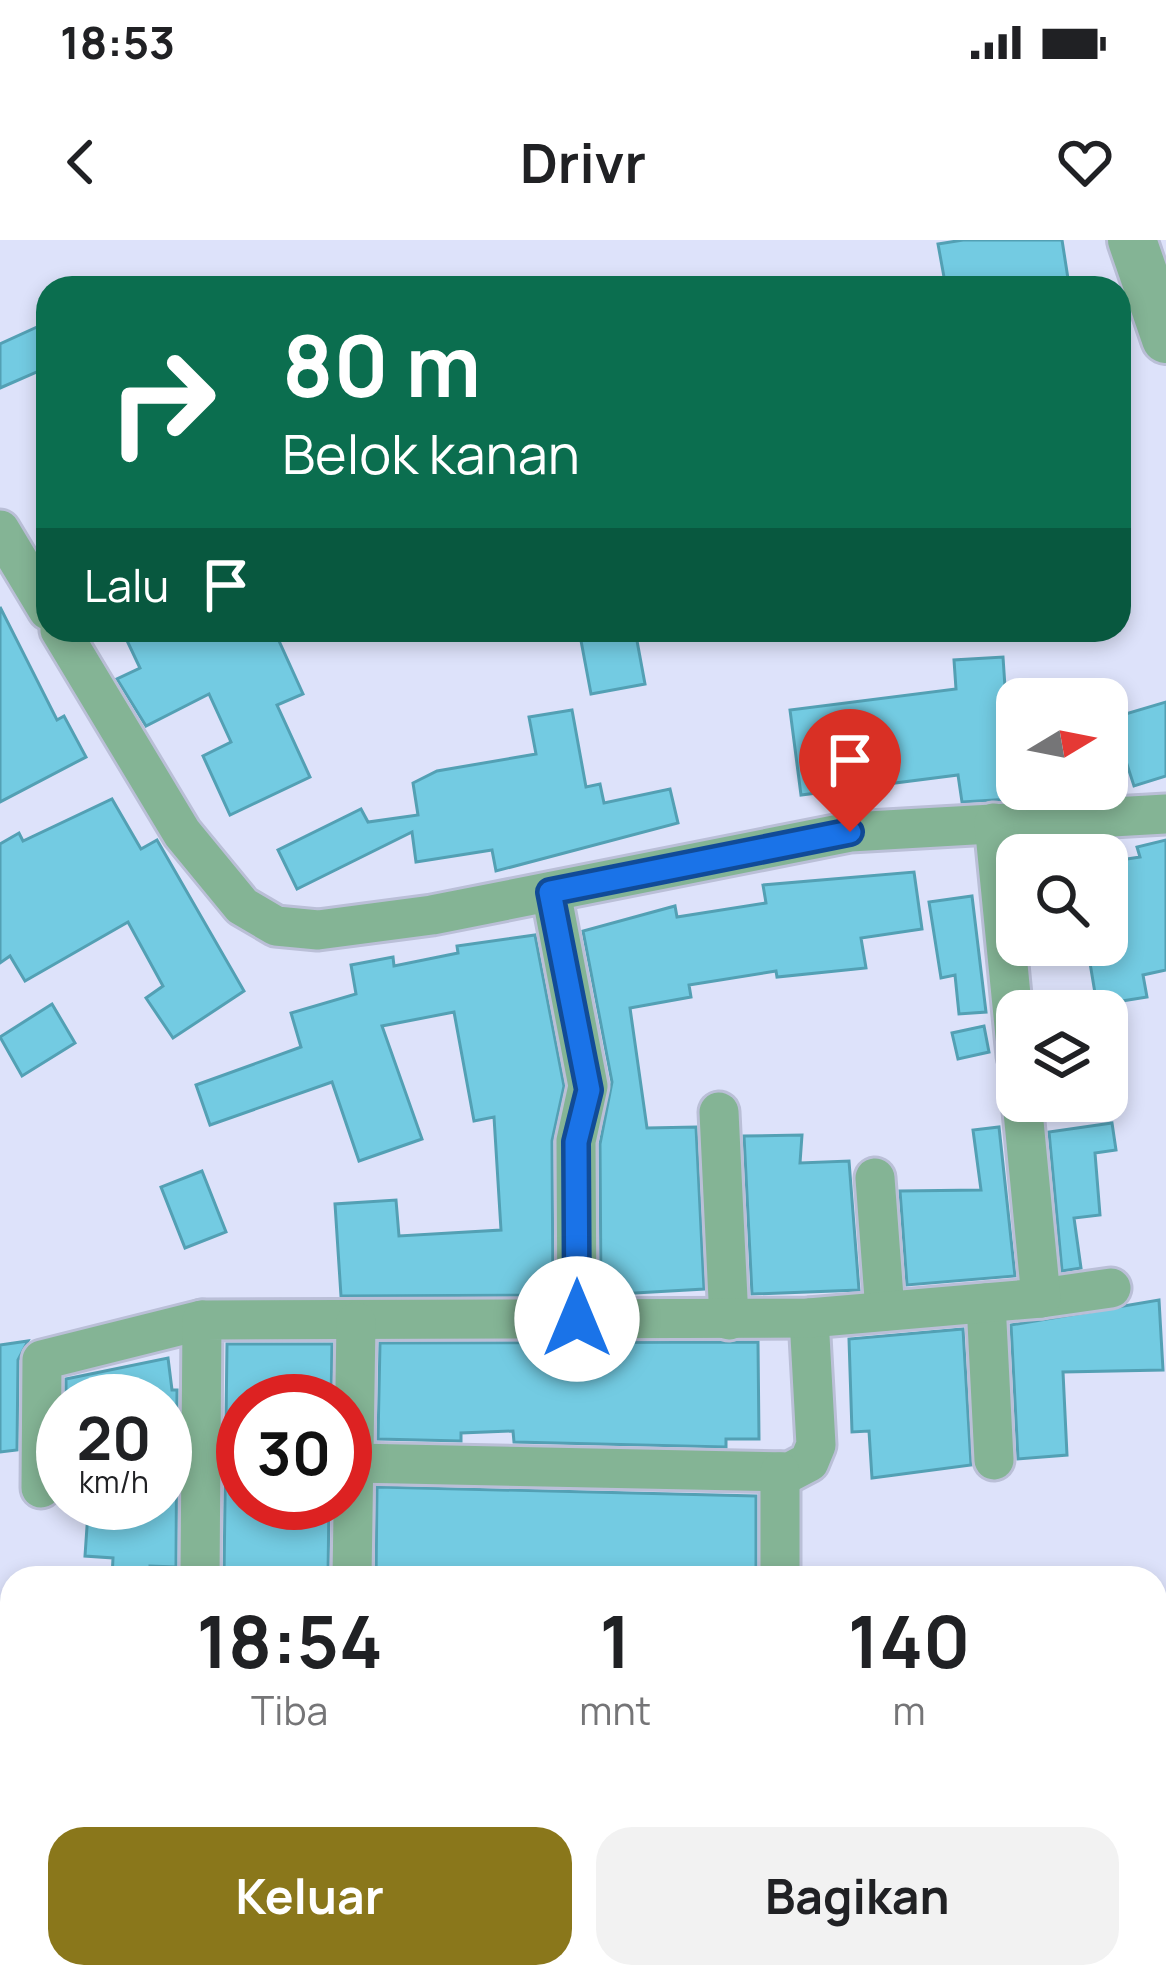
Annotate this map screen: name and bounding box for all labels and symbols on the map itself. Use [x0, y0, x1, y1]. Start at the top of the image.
north arrow [996, 678, 1128, 810]
pin [799, 709, 901, 832]
position arrow [514, 1256, 640, 1382]
speed limit sign: 30 [216, 1374, 372, 1530]

